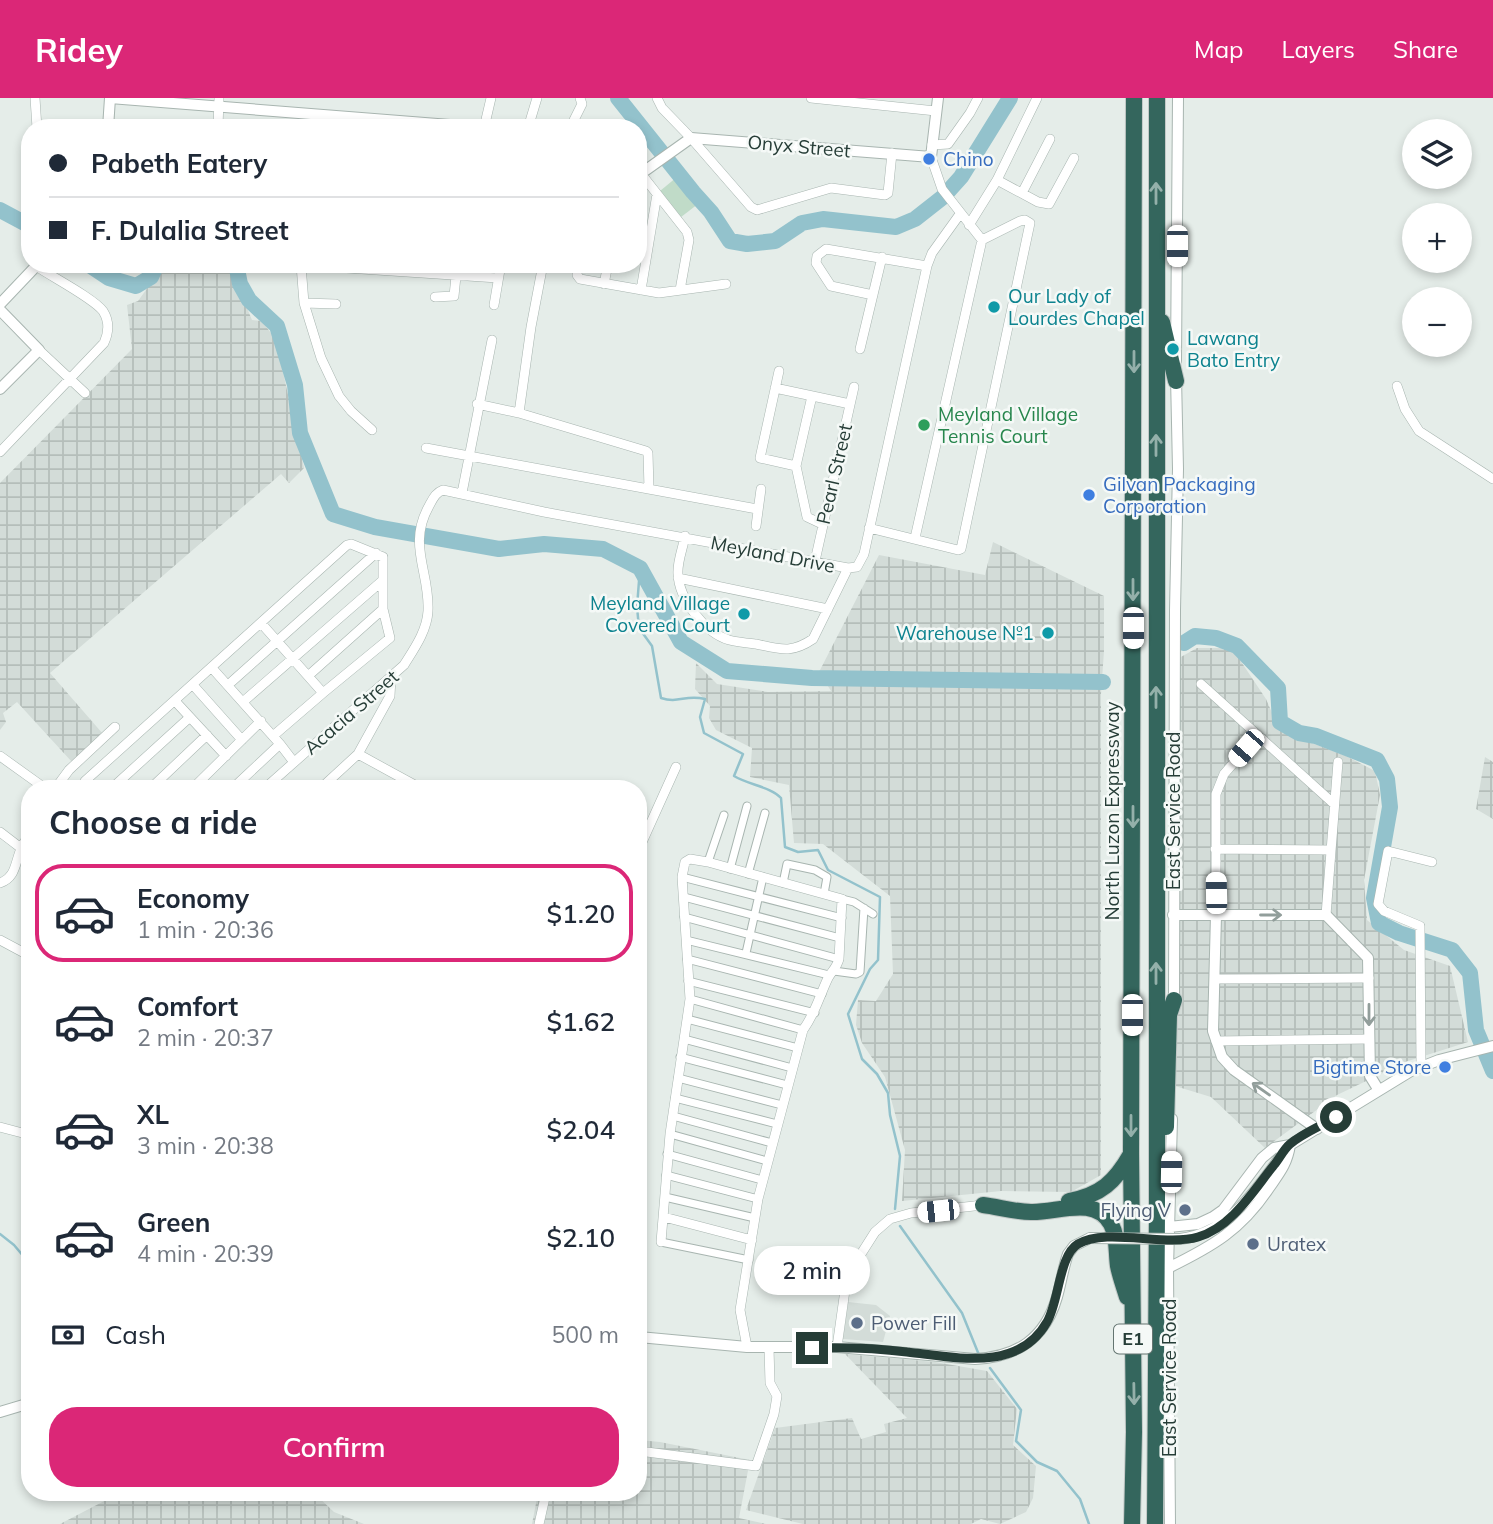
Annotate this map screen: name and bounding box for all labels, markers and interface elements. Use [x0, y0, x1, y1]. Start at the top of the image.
text: Ridey [35, 29, 123, 70]
text: Map [1194, 34, 1243, 64]
text: Layers [1281, 34, 1355, 64]
text: Share [1393, 34, 1458, 64]
map controls [1402, 119, 1472, 357]
button: layers [1402, 119, 1472, 189]
street label: Onyx Street [747, 130, 852, 162]
text: Pabeth Eatery [91, 147, 267, 180]
place label: Chino [943, 147, 994, 171]
marker: Chino [921, 151, 937, 167]
one-way arrow [1150, 181, 1163, 204]
button: + [1402, 203, 1472, 273]
text: F. Dulalia Street [91, 214, 289, 247]
car [1167, 225, 1188, 267]
place label: Our Lady of Lourdes Chapel [1008, 284, 1145, 330]
button: − [1402, 287, 1472, 357]
marker: Our Lady of Lourdes Chapel [986, 299, 1002, 315]
place label: Lawang Bato Entry [1187, 326, 1280, 372]
marker: Lawang Bato Entry [1165, 341, 1181, 357]
one-way arrow [1127, 350, 1140, 373]
place label: Meyland Village Tennis Court [938, 402, 1078, 448]
marker: Meyland Village Tennis Court [916, 417, 932, 433]
street label: Pearl Street [811, 421, 857, 527]
one-way arrow [1149, 433, 1163, 456]
place label: Gilvan Packaging Corporation [1103, 472, 1256, 518]
marker: Gilvan Packaging Corporation [1081, 487, 1097, 503]
street label: Meyland Drive [709, 530, 837, 578]
one-way arrow [1126, 578, 1140, 601]
place label: Meyland Village Covered Court [590, 591, 730, 637]
marker: Meyland Village Covered Court [736, 606, 752, 622]
car [1123, 607, 1144, 649]
place label: Warehouse №1 [896, 621, 1034, 645]
marker: Warehouse №1 [1040, 625, 1056, 641]
street label: Acacia Street [299, 664, 403, 760]
one-way arrow [1149, 685, 1163, 708]
street label: North Luzon Expressway [1100, 701, 1124, 921]
car [1225, 725, 1268, 771]
street label: East Service Road [1161, 732, 1185, 890]
text: Choose a ride [49, 802, 257, 842]
one-way arrow [1126, 805, 1140, 828]
car [1206, 872, 1227, 914]
icon: car [53, 882, 116, 945]
text: Economy [137, 882, 249, 915]
text: $1.20 [546, 897, 615, 930]
one-way arrow [1259, 908, 1282, 922]
text: 1 min · 20:36 [137, 915, 274, 944]
one-way arrow [1149, 962, 1163, 985]
icon: car [53, 990, 116, 1053]
text: Comfort [137, 990, 238, 1023]
car [1122, 994, 1143, 1036]
one-way arrow [1362, 1003, 1376, 1026]
text: $1.62 [546, 1005, 615, 1038]
text: 2 min · 20:37 [137, 1023, 274, 1052]
place label: Bigtime Store [1313, 1055, 1431, 1079]
marker: Bigtime Store [1437, 1059, 1453, 1075]
one-way arrow [1252, 1082, 1271, 1097]
icon: car [53, 1098, 116, 1161]
text: XL [137, 1098, 169, 1131]
route start [1320, 1101, 1352, 1133]
text: $2.04 [546, 1113, 615, 1146]
one-way arrow [1124, 1114, 1138, 1137]
text: 3 min · 20:38 [137, 1131, 274, 1160]
car [1161, 1151, 1182, 1193]
car [917, 1198, 960, 1224]
place label: Flying V [1100, 1198, 1172, 1222]
marker: Flying V [1177, 1202, 1193, 1218]
icon: car [53, 1206, 116, 1269]
text: Green [137, 1206, 210, 1239]
text: $2.10 [546, 1221, 615, 1254]
place label: Uratex [1267, 1232, 1326, 1256]
marker: Uratex [1245, 1236, 1261, 1252]
text: 4 min · 20:39 [137, 1239, 274, 1268]
callout: 2 min [754, 1246, 870, 1296]
text: 2 min [782, 1256, 842, 1285]
street label: East Service Road [1157, 1299, 1181, 1457]
place label: Power Fill [871, 1311, 956, 1335]
marker: Power Fill [849, 1315, 865, 1331]
icon: cash [49, 1316, 87, 1354]
text: Cash [105, 1318, 166, 1351]
text: 500 m [551, 1320, 619, 1349]
road number: E1 [1114, 1324, 1152, 1354]
route end [796, 1332, 828, 1364]
one-way arrow [1127, 1382, 1141, 1405]
button: Confirm [49, 1407, 619, 1487]

